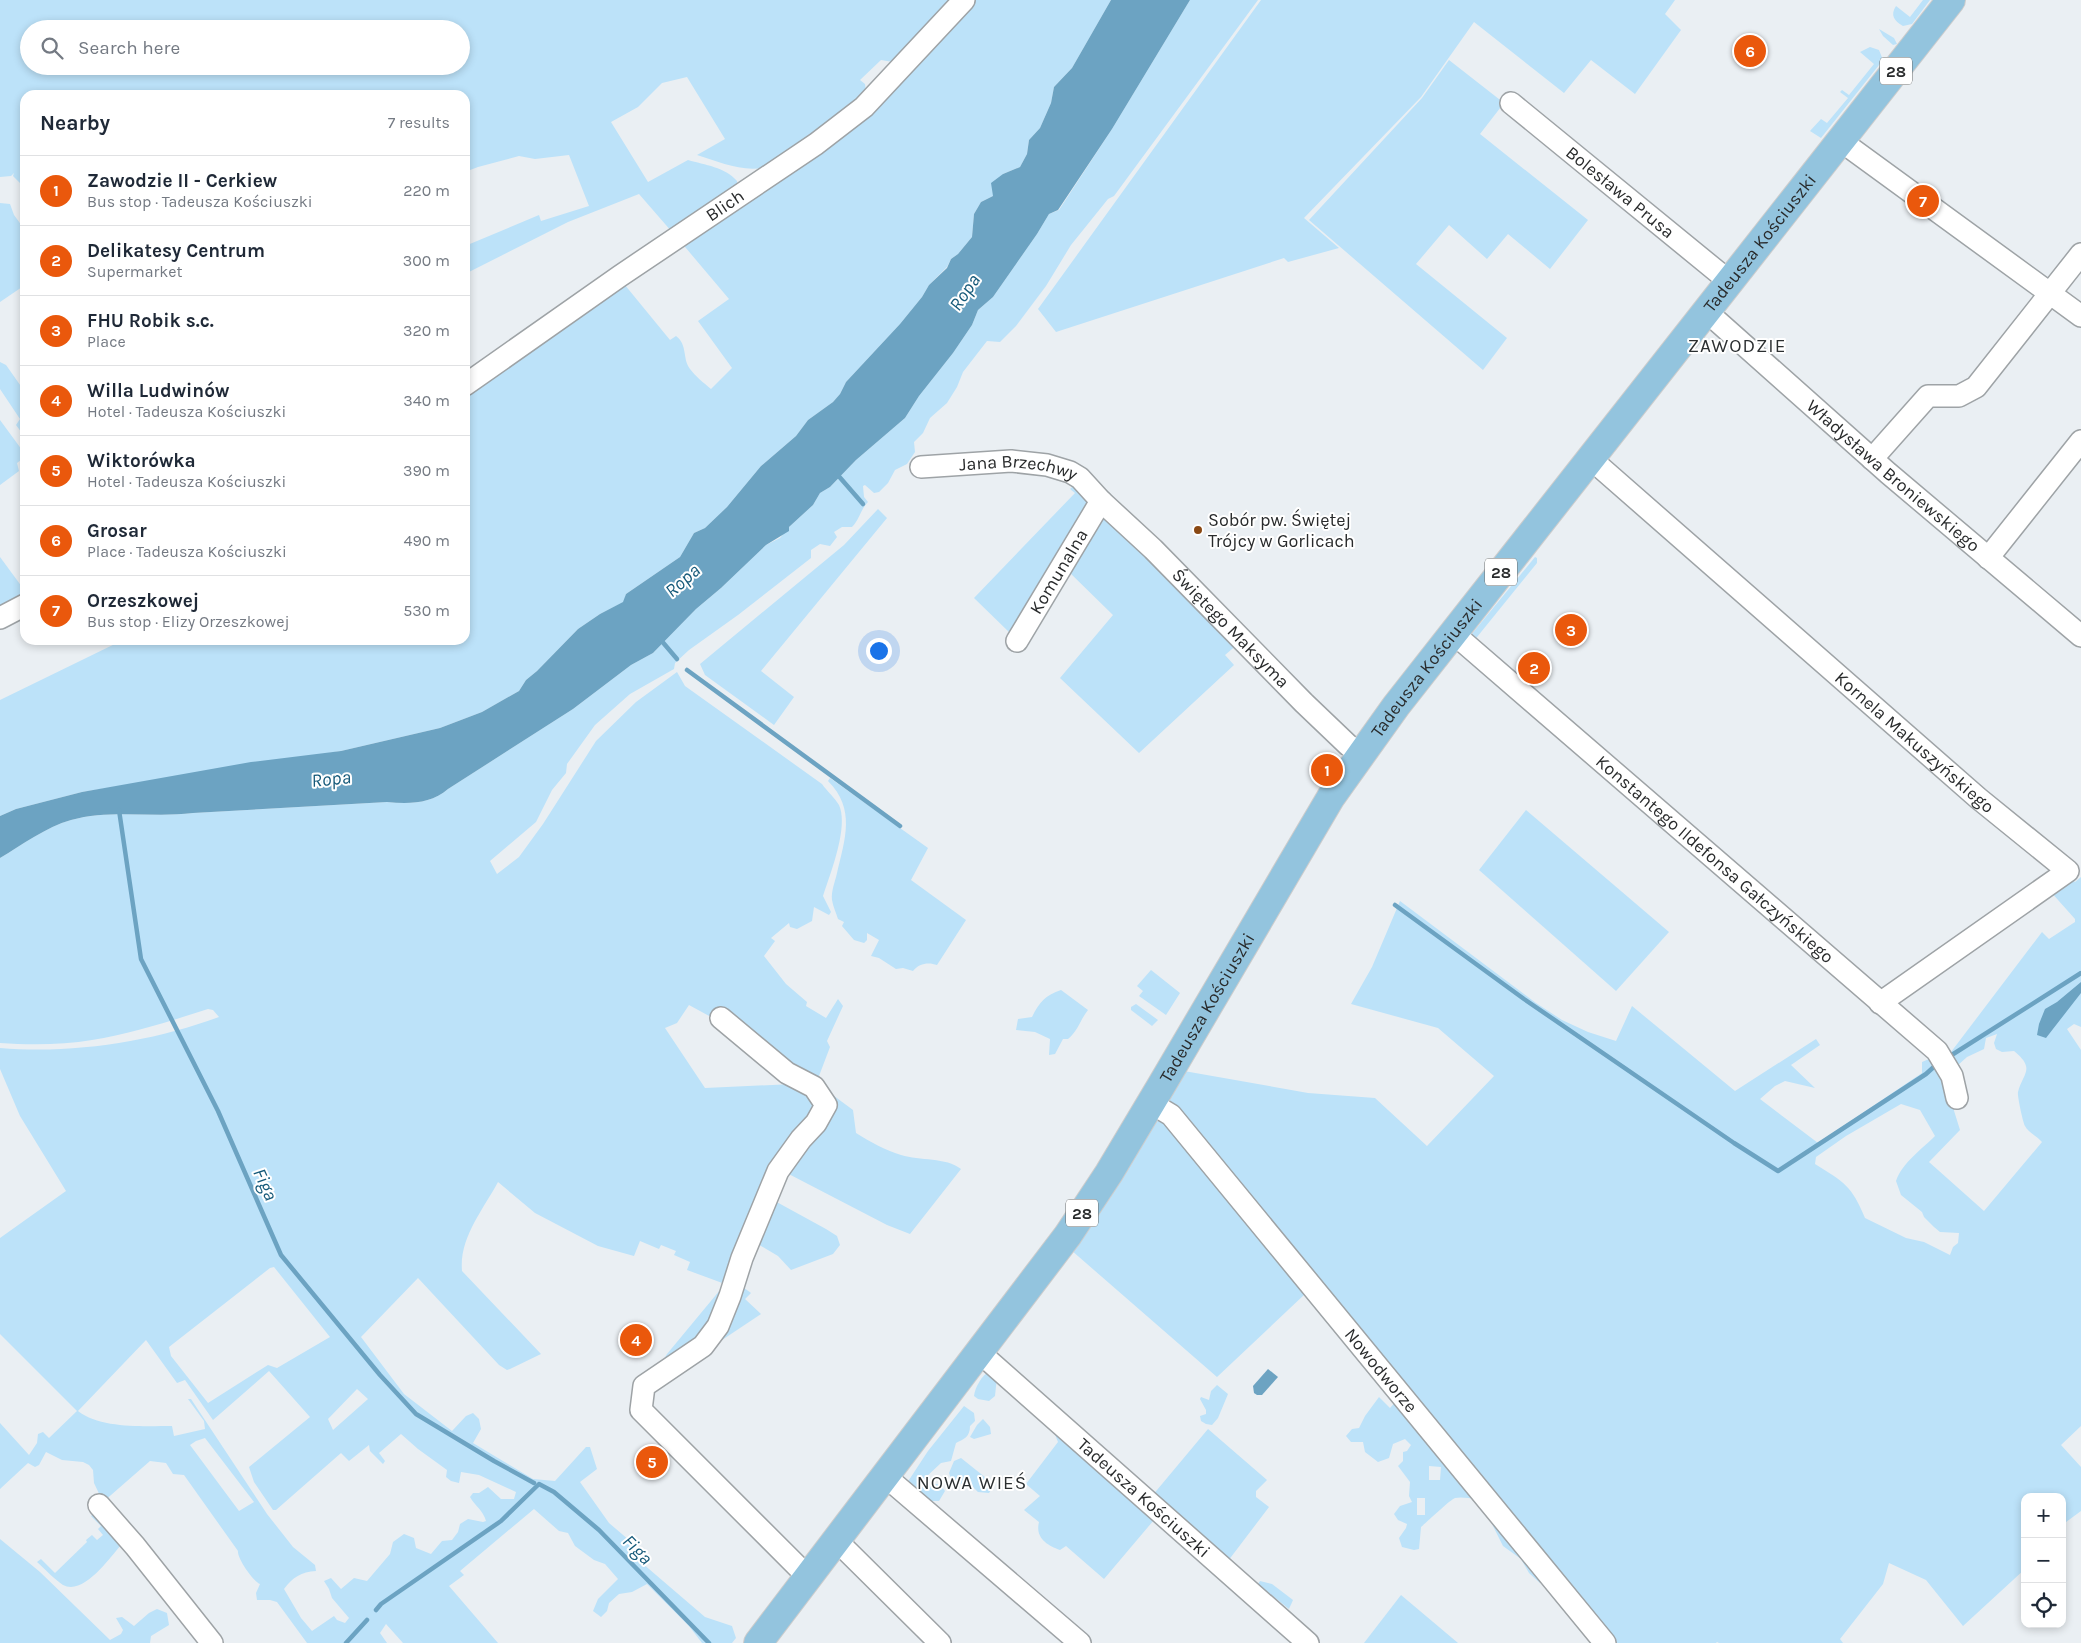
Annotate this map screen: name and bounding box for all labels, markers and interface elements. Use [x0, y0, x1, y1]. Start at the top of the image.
search box [20, 20, 470, 75]
pin: 6 [1734, 32, 1766, 70]
icon: search [38, 34, 66, 62]
text: Search here [78, 37, 180, 59]
road number: 28 [1880, 58, 1912, 84]
text: Nearby [40, 111, 110, 135]
text: 7 results [388, 113, 450, 132]
street label: Bolesława Prusa [1561, 141, 1679, 243]
text: Zawodzie II - Cerkiew [87, 170, 277, 192]
street label: Tadeusza Kościuszki [1699, 170, 1821, 317]
text: 1 [53, 181, 59, 200]
text: 220 m [403, 181, 450, 200]
pin: 7 [1907, 182, 1939, 220]
street label: Blich [701, 185, 748, 226]
text: Bus stop · Tadeusza Kościuszki [87, 192, 313, 211]
text: Delikatesy Centrum [87, 240, 265, 262]
text: 2 [51, 251, 61, 270]
text: 300 m [403, 251, 450, 270]
text: Supermarket [87, 262, 183, 281]
water label: Ropa [945, 270, 985, 315]
text: FHU Robik s.c. [87, 310, 214, 332]
text: 3 [51, 321, 61, 340]
text: 320 m [403, 321, 450, 340]
text: Place [87, 332, 126, 351]
district label: ZAWODZIE [1688, 335, 1786, 357]
text: Willa Ludwinów [87, 380, 229, 402]
text: 4 [51, 391, 61, 410]
text: 340 m [403, 391, 450, 410]
street label: Władysława Broniewskiego [1802, 395, 1984, 557]
text: Hotel · Tadeusza Kościuszki [87, 402, 286, 421]
text: Wiktorówka [87, 450, 196, 472]
street label: Jana Brzechwy [958, 450, 1082, 485]
text: 5 [51, 461, 61, 480]
text: 390 m [403, 461, 450, 480]
text: Hotel · Tadeusza Kościuszki [87, 472, 286, 491]
place label: Sobór pw. Świętej Trójcy w Gorlicach [1208, 508, 1355, 552]
text: Grosar [87, 520, 147, 542]
marker: Sobór pw. Świętej Trójcy w Gorlicach [1192, 524, 1204, 536]
street label: Komunalna [1025, 525, 1093, 618]
text: 6 [51, 531, 61, 550]
text: 490 m [404, 531, 450, 550]
text: Place · Tadeusza Kościuszki [87, 542, 287, 561]
road number: 28 [1485, 558, 1517, 586]
water label: Ropa [661, 559, 705, 602]
street label: Świętego Maksyma [1167, 563, 1294, 693]
text: Orzeszkowej [87, 590, 199, 612]
street label: Tadeusza Kościuszki [1366, 594, 1487, 742]
text: 7 [52, 601, 60, 620]
text: 530 m [403, 601, 450, 620]
pin: 3 [1555, 611, 1587, 649]
text: Bus stop · Elizy Orzeszkowej [87, 612, 289, 631]
your location [866, 638, 892, 664]
pin: 2 [1518, 649, 1550, 687]
street label: Kornela Makuszyńskiego [1830, 667, 1999, 818]
street label: Konstantego Ildefonsa Gałczyńskiego [1591, 750, 1838, 968]
pin: 1 [1311, 751, 1343, 789]
water label: Ropa [310, 766, 352, 792]
street label: Tadeusza Kościuszki [1155, 929, 1260, 1086]
water label: Figa [248, 1165, 282, 1204]
road number: 28 [1066, 1200, 1098, 1226]
pin: 4 [620, 1321, 652, 1359]
street label: Nowodworze [1340, 1324, 1422, 1417]
street label: Tadeusza Kościuszki [1073, 1433, 1215, 1562]
pin: 5 [636, 1443, 668, 1481]
district label: NOWA WIEŚ [917, 1471, 1027, 1494]
map controls [2021, 1493, 2066, 1628]
button: + [2021, 1493, 2066, 1538]
water label: Figa [618, 1530, 657, 1569]
button: − [2021, 1538, 2066, 1583]
button: locate [2021, 1583, 2066, 1628]

